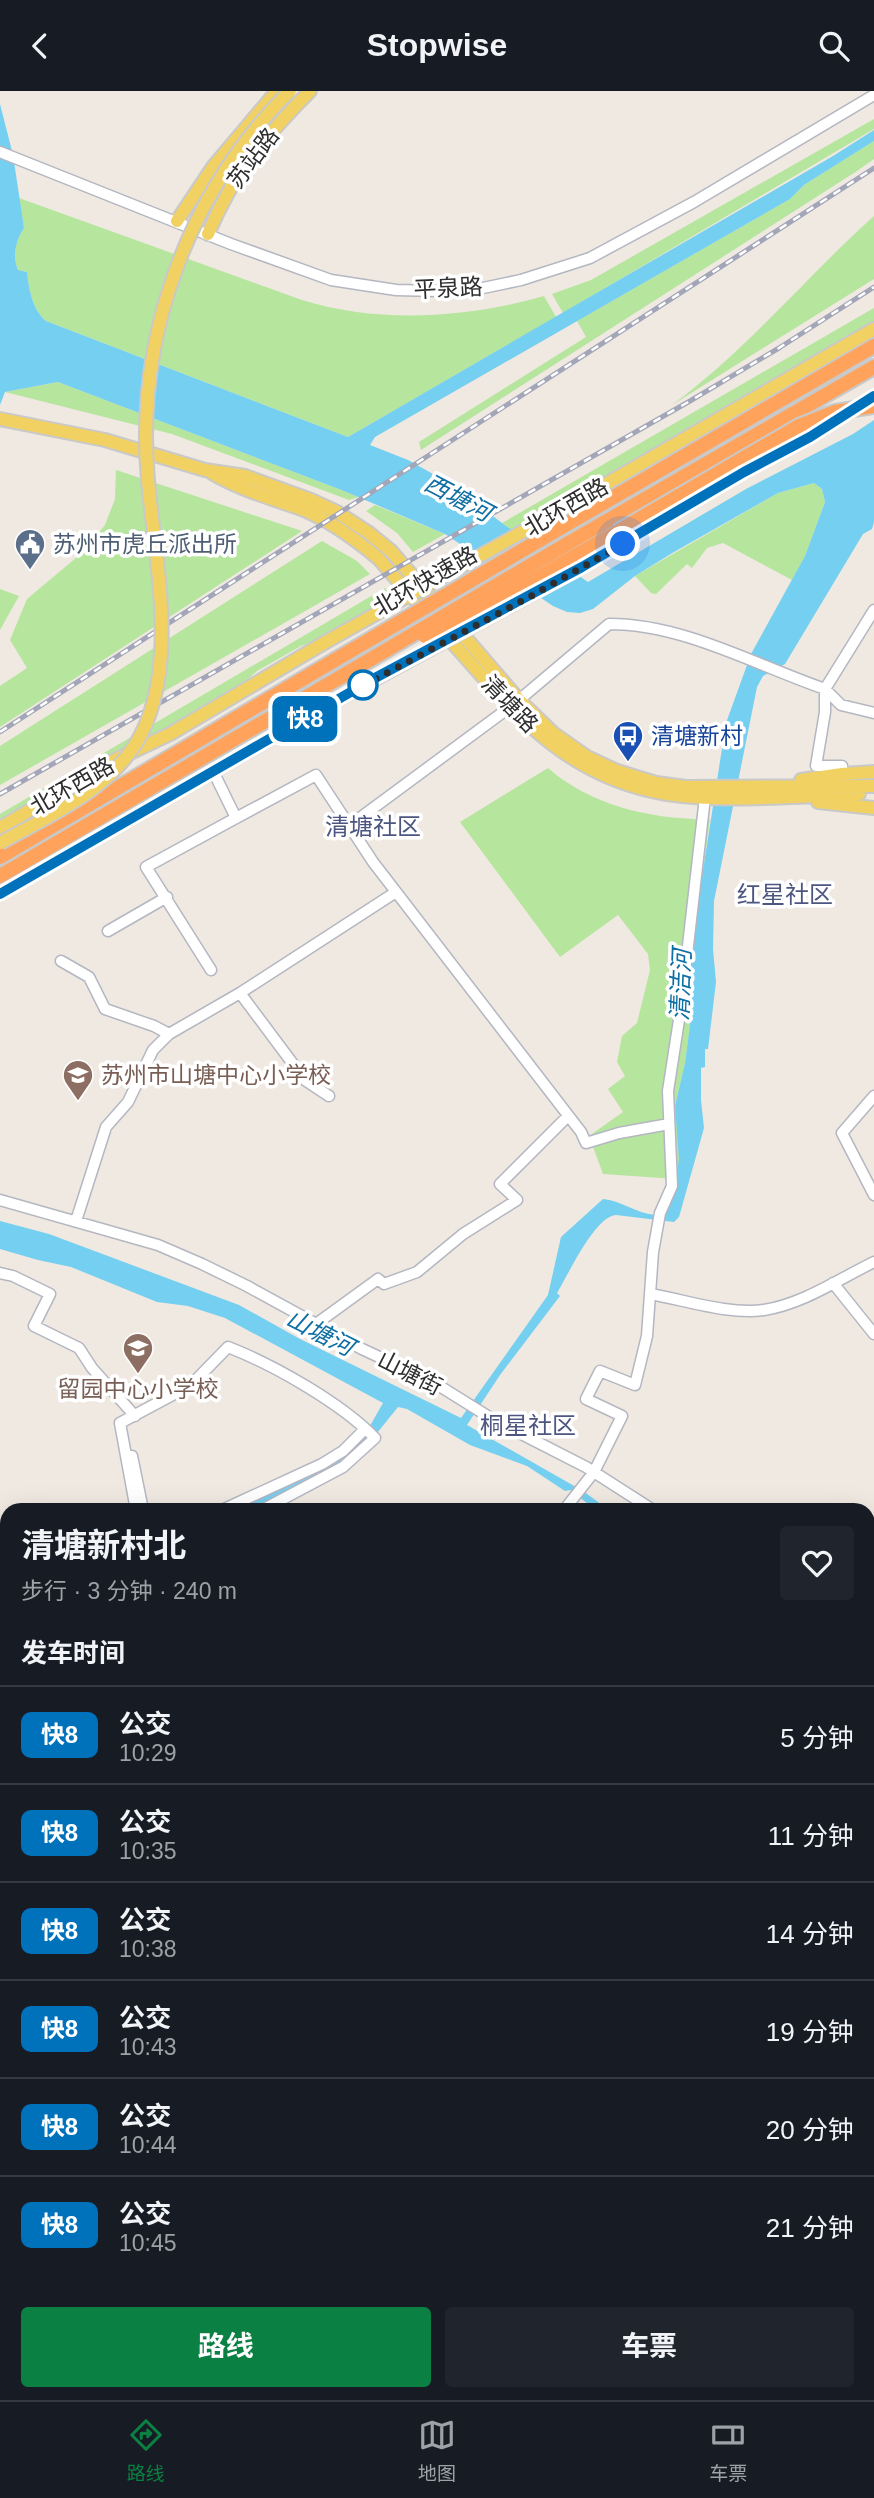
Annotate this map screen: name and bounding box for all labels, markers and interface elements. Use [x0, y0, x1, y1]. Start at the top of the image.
icon: back [21, 27, 59, 65]
text: Stopwise [367, 27, 507, 63]
icon: search [815, 27, 853, 65]
street label: 苏站路 [222, 123, 284, 193]
street label: 平泉路 [413, 273, 483, 303]
water label: 西塘河 [420, 469, 500, 528]
street label: 北环西路 [520, 473, 612, 541]
your location [605, 526, 640, 561]
public building icon: 苏州市虎丘派出所 [13, 527, 47, 571]
place label: 苏州市虎丘派出所 [53, 531, 237, 557]
street label: 北环快速路 [369, 541, 481, 621]
unlabelled marker [348, 670, 378, 700]
street label: 清塘路 [477, 670, 543, 738]
line badge: 快8 [274, 696, 336, 742]
text: 快8 [286, 705, 324, 732]
bus stop icon: 清塘新村 [611, 719, 645, 763]
place label: 清塘新村 [651, 723, 743, 749]
street label: 北环西路 [26, 752, 118, 820]
district label: 清塘社区 [325, 813, 421, 840]
district label: 红星社区 [737, 881, 833, 908]
water label: 清洁河 [666, 945, 695, 1021]
school or university icon: 苏州市山塘中心小学校 [61, 1058, 95, 1102]
place label: 苏州市山塘中心小学校 [101, 1062, 331, 1088]
water label: 山塘河 [282, 1304, 362, 1363]
school or university icon: 留园中心小学校 [121, 1331, 155, 1375]
street label: 山塘街 [373, 1346, 447, 1400]
place label: 留园中心小学校 [58, 1376, 219, 1402]
district label: 桐星社区 [480, 1412, 576, 1439]
button: heart [780, 1526, 854, 1600]
text: 清塘新村北 [21, 1527, 186, 1564]
text: 步行 · 3 分钟 · 240 m [21, 1578, 237, 1604]
text: 发车时间 [21, 1638, 125, 1668]
text: 公交 [119, 1709, 171, 1739]
text: 快8 [41, 1721, 78, 1748]
text: 5 分钟 [780, 1723, 854, 1753]
text: 10:29 [119, 1740, 177, 1766]
text: 公交 [119, 1807, 171, 1837]
text: 快8 [41, 1819, 78, 1846]
text: 11 分钟 [768, 1821, 854, 1851]
text: 10:35 [119, 1838, 177, 1864]
text: 公交 [119, 1905, 171, 1935]
text: 快8 [41, 1917, 78, 1944]
text: 14 分钟 [766, 1919, 854, 1949]
text: 10:38 [119, 1936, 177, 1962]
text: 公交 [119, 2003, 171, 2033]
text: 快8 [41, 2015, 78, 2042]
text: 19 分钟 [766, 2017, 854, 2047]
text: 10:43 [119, 2034, 177, 2060]
text: 公交 [119, 2101, 171, 2131]
text: 快8 [41, 2113, 78, 2140]
text: 20 分钟 [766, 2115, 854, 2145]
text: 10:44 [119, 2132, 177, 2158]
text: 公交 [119, 2199, 171, 2229]
text: 快8 [41, 2211, 78, 2238]
text: 21 分钟 [766, 2213, 854, 2243]
text: 10:45 [119, 2230, 177, 2256]
button: 路线 [21, 2307, 431, 2387]
button: 车票 [445, 2307, 854, 2387]
tab: 路线 [127, 2416, 165, 2485]
tab: 地图 [418, 2416, 456, 2485]
tab: 车票 [709, 2416, 747, 2485]

